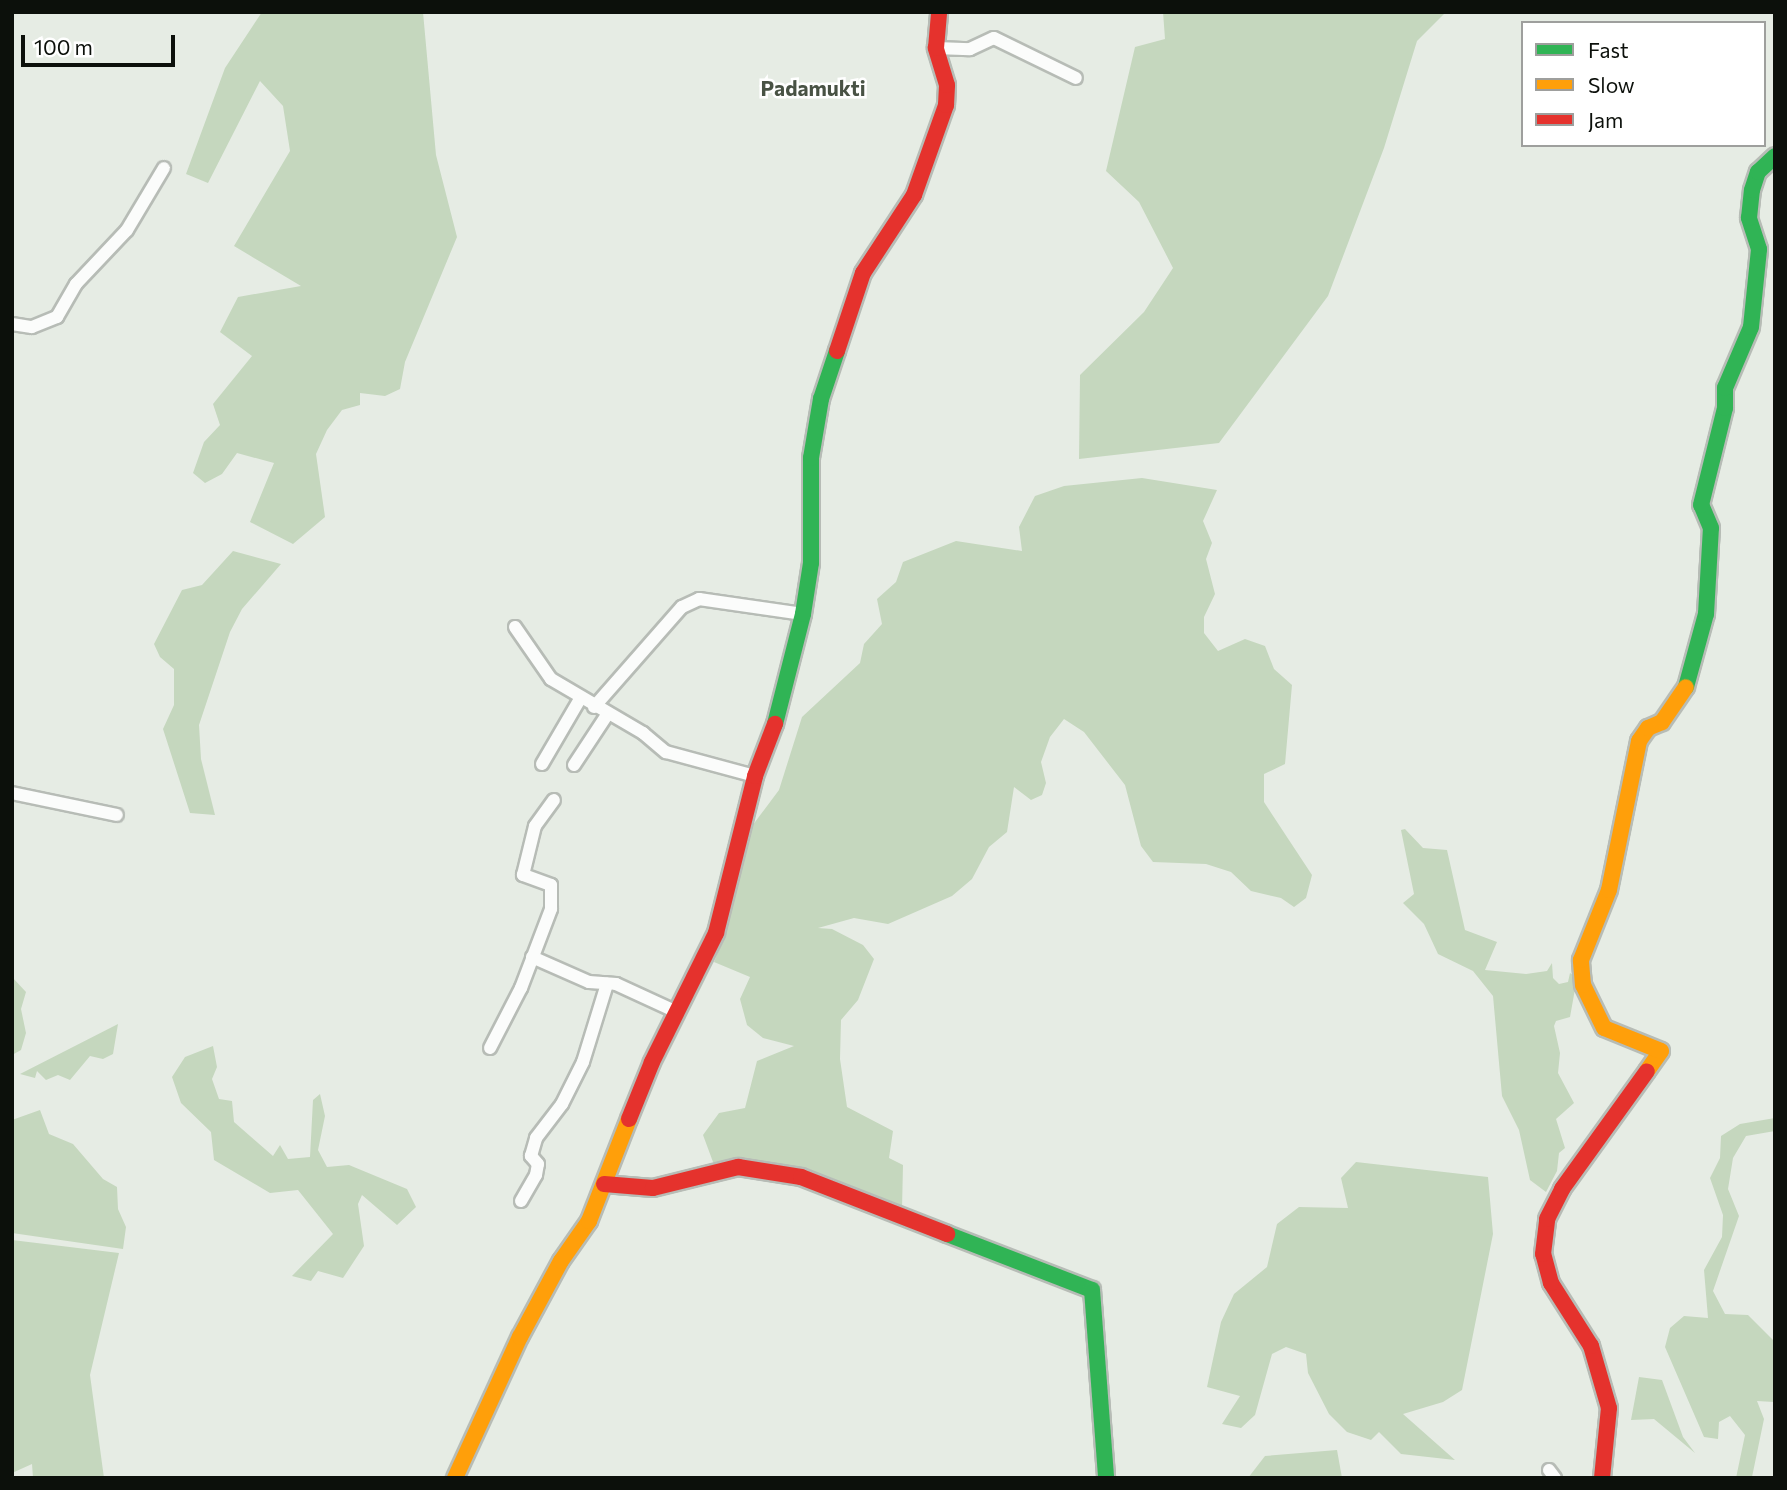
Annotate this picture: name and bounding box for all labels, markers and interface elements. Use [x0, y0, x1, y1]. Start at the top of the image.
scale bar [24, 21, 178, 65]
legend [1521, 21, 1766, 147]
text: 100 m [34, 34, 93, 59]
text: Fast [1588, 37, 1629, 62]
text: Slow [1588, 72, 1635, 97]
district label: Padamukti [760, 75, 866, 101]
text: Jam [1588, 107, 1623, 132]

